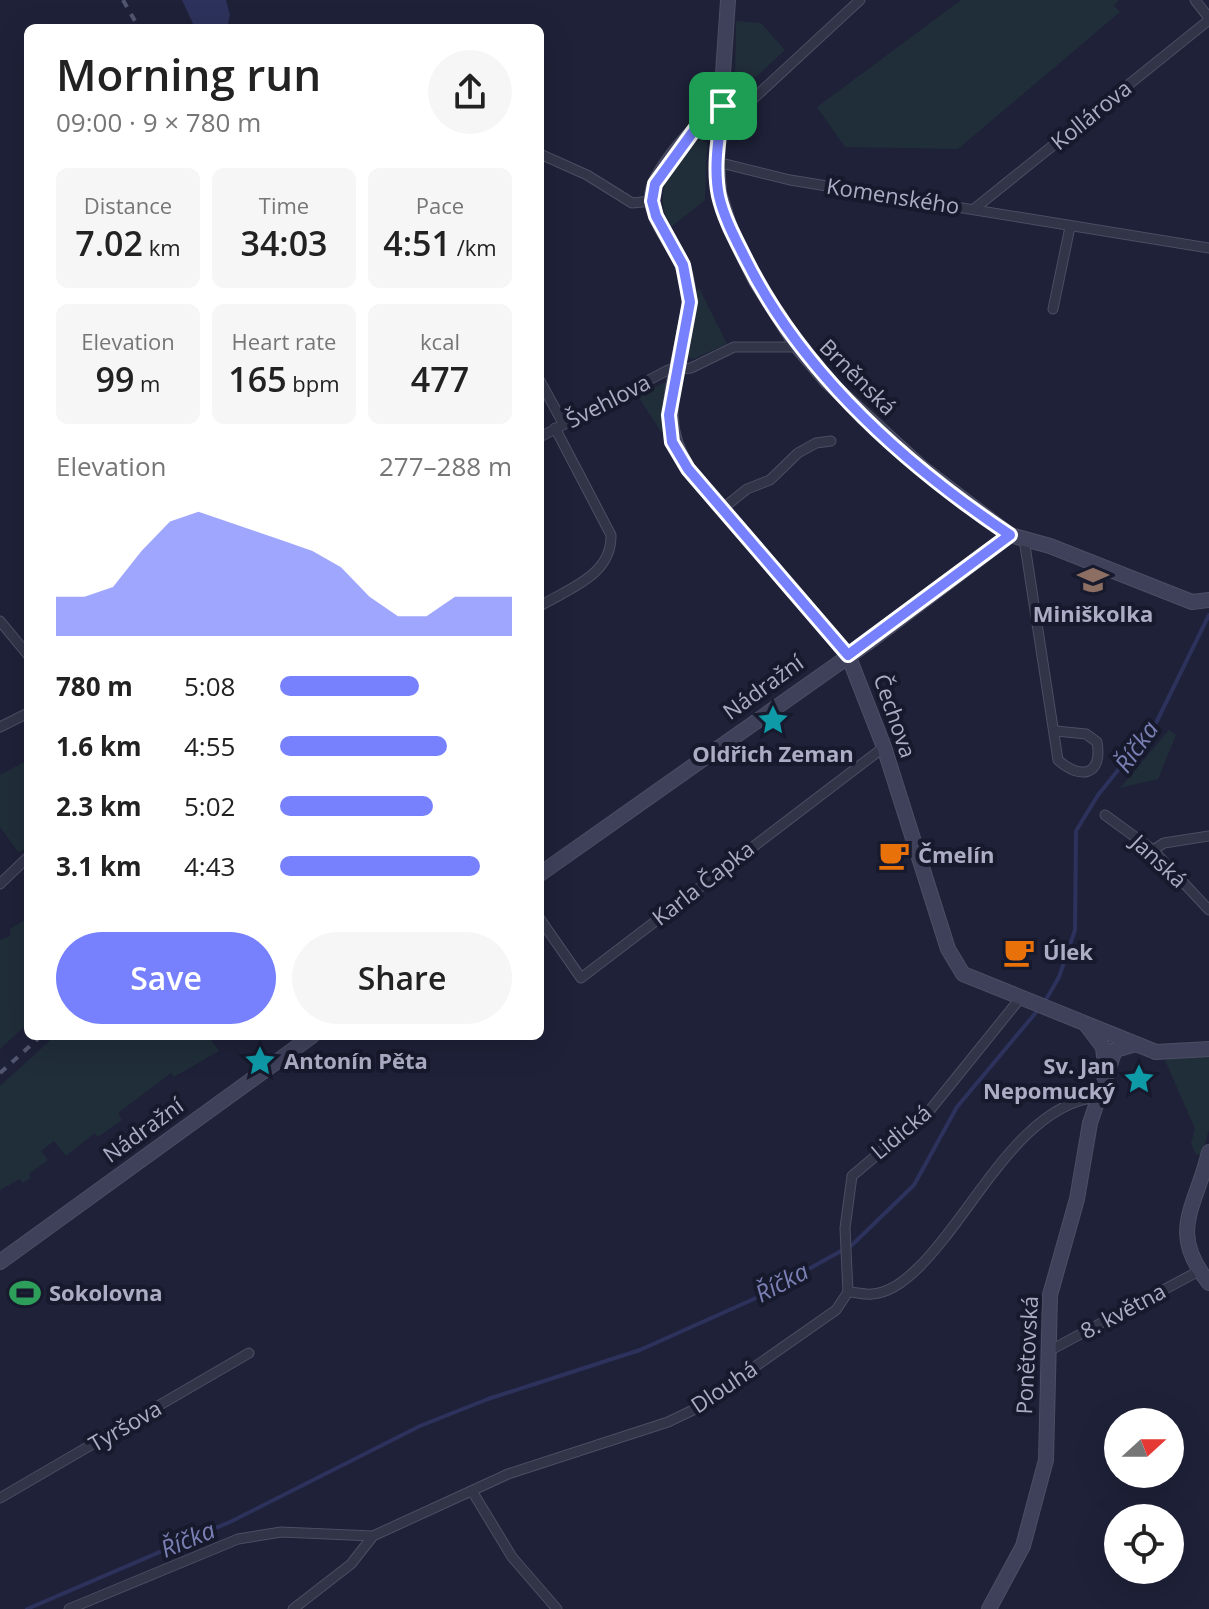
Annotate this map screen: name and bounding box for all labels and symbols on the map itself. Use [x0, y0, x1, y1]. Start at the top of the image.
pin [689, 72, 757, 140]
street label: Kollárova [1044, 73, 1137, 156]
street label: Komenského [825, 170, 962, 220]
street label: Brněnská [814, 331, 904, 421]
street label: Švehlova [560, 366, 655, 434]
school or university icon: Miniškolka [1076, 563, 1110, 597]
place label: Miniškolka [1033, 598, 1153, 628]
street label: Nádražní [716, 647, 809, 726]
street label: Čechova [868, 670, 924, 762]
place icon: Oldřich Zeman [756, 703, 790, 737]
water label: Říčka [1106, 713, 1166, 779]
place label: Oldřich Zeman [692, 738, 854, 768]
street label: Janská [1124, 825, 1194, 894]
street label: Karla Čapka [645, 833, 759, 931]
cafe icon: Čmelín [877, 838, 911, 872]
place label: Čmelín [918, 839, 995, 869]
cafe icon: Úlek [1002, 935, 1036, 969]
place label: Úlek [1043, 936, 1093, 966]
place icon: Antonín Pěta [243, 1044, 277, 1078]
place label: Antonín Pěta [284, 1045, 428, 1075]
place label: Sv. Jan Nepomucký [983, 1050, 1115, 1105]
place icon: Sv. Jan Nepomucký [1122, 1062, 1156, 1096]
street label: Nádražní [96, 1090, 189, 1169]
street label: Lidická [864, 1097, 937, 1165]
water label: Říčka [749, 1254, 814, 1309]
street label: 8. května [1075, 1275, 1170, 1345]
sports icon: Sokolovna [8, 1276, 42, 1310]
place label: Sokolovna [49, 1277, 163, 1307]
street label: Ponětovská [1008, 1295, 1044, 1415]
street label: Dlouhá [684, 1353, 762, 1419]
street label: Tyršova [83, 1392, 166, 1458]
north arrow [1104, 1408, 1184, 1488]
water label: Říčka [155, 1512, 220, 1565]

